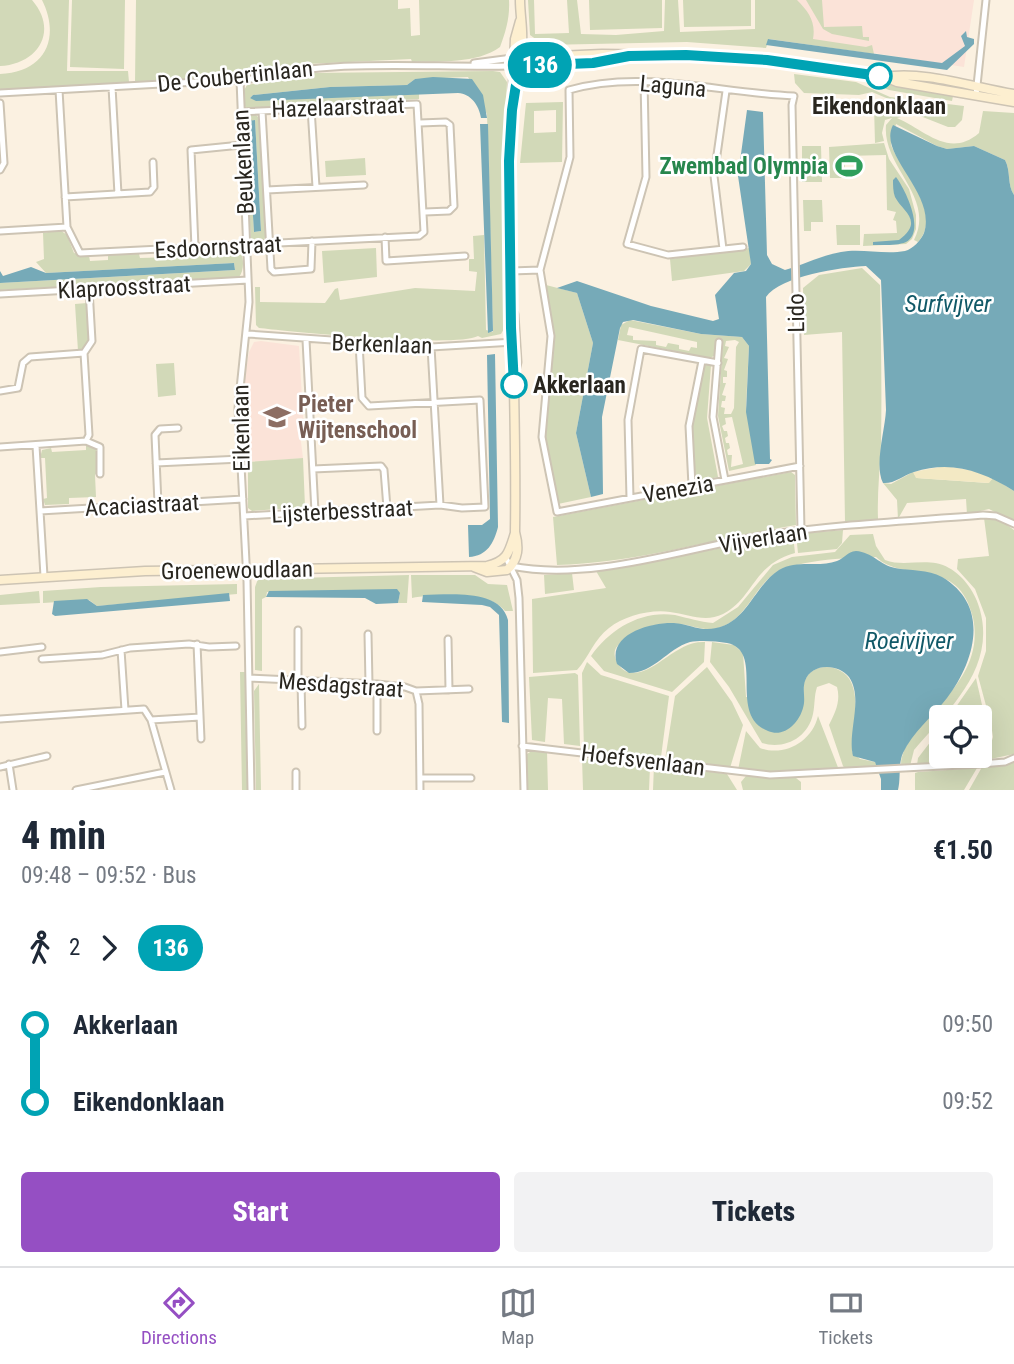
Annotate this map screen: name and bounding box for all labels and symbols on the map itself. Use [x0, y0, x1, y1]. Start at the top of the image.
line badge: 136 [500, 42, 580, 88]
street label: De Coubertinlaan [156, 55, 314, 98]
marker: Eikendonklaan [866, 63, 892, 89]
street label: Laguna [639, 70, 707, 103]
street label: Hazelaarstraat [271, 92, 405, 123]
place label: Eikendonklaan [812, 93, 946, 120]
street label: Beukenlaan [227, 109, 260, 215]
sports icon: Zwembad Olympia [834, 151, 864, 181]
place label: Zwembad Olympia [660, 153, 828, 180]
street label: Esdoornstraat [154, 231, 282, 264]
street label: Klaproosstraat [57, 271, 191, 304]
water label: Surfvijver [905, 290, 992, 318]
street label: Lido [783, 293, 810, 333]
street label: Berkenlaan [331, 329, 433, 360]
marker: Akkerlaan [501, 372, 527, 398]
place label: Akkerlaan [533, 372, 626, 399]
street label: Eikenlaan [227, 384, 256, 472]
place label: Pieter Wijtenschool [298, 391, 417, 444]
school or university icon: Pieter Wijtenschool [262, 402, 292, 432]
street label: Venezia [641, 470, 716, 509]
street label: Acaciastraat [84, 489, 200, 522]
street label: Lijsterbesstraat [271, 494, 414, 529]
street label: Vijverlaan [717, 518, 809, 559]
street label: Groenewoudlaan [161, 556, 313, 585]
water label: Roeivijver [865, 627, 954, 655]
street label: Mesdagstraat [278, 668, 404, 703]
street label: Hoefsvenlaan [580, 740, 706, 781]

